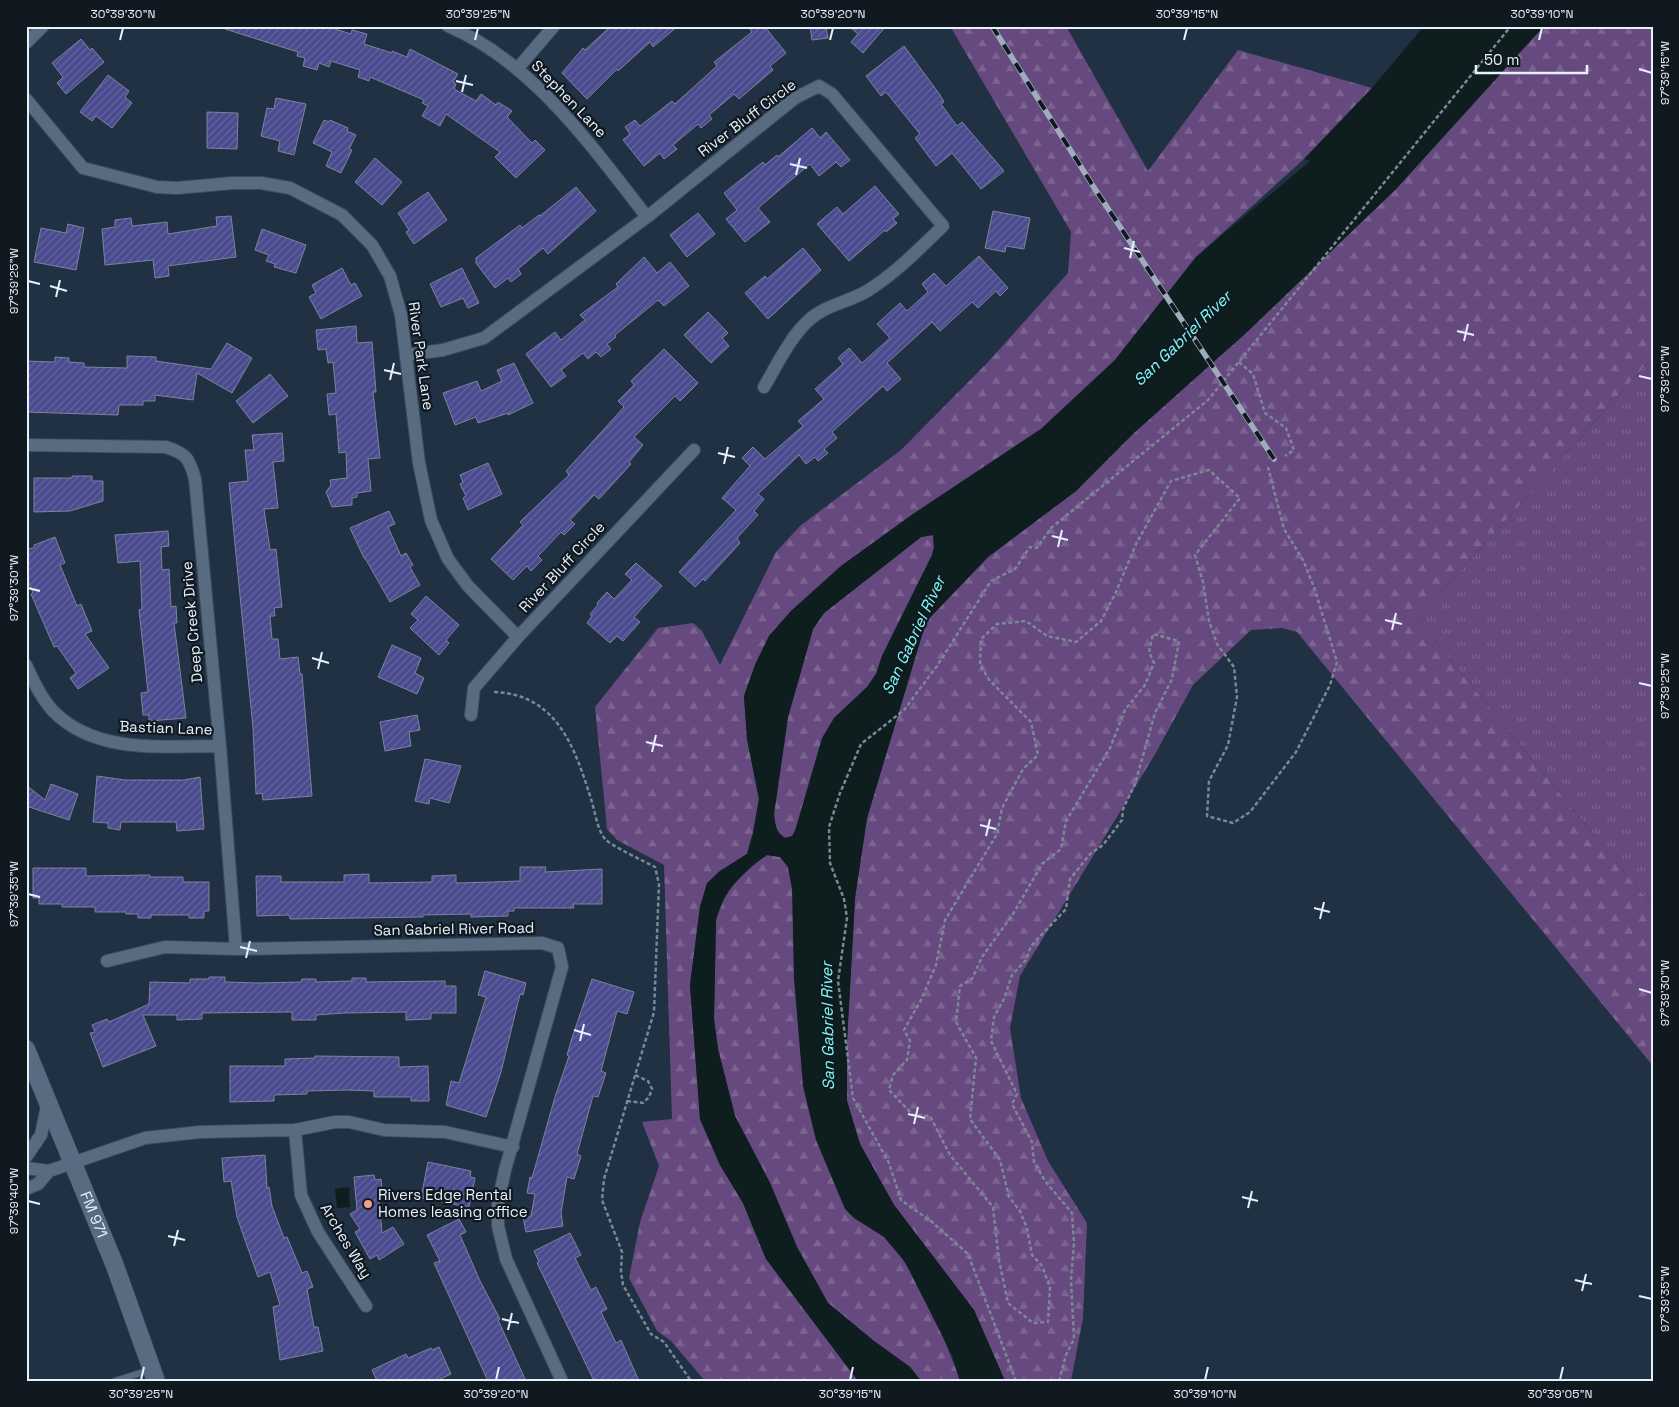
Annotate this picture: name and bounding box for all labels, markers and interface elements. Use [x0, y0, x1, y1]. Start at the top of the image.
text: 30°39'30"N [90, 6, 156, 22]
text: 30°39'25"N [446, 6, 510, 22]
text: 30°39'20"N [800, 6, 866, 22]
text: 30°39'15"N [1156, 6, 1218, 22]
text: 30°39'10"N [1511, 6, 1573, 22]
text: 97°39'15"W [1657, 41, 1673, 105]
scale bar [1476, 42, 1588, 74]
text: 50 m [1484, 50, 1519, 69]
street label: Stephen Lane [528, 56, 611, 141]
street label: River Bluff Circle [694, 75, 799, 161]
text: 97°39'25"W [6, 247, 22, 314]
water label: San Gabriel River [1129, 285, 1237, 390]
street label: River Park Lane [404, 301, 439, 411]
text: 97°39'20"W [1657, 345, 1673, 412]
street label: River Bluff Circle [515, 517, 609, 616]
text: 97°39'30"W [6, 554, 22, 621]
street label: Deep Creek Drive [177, 560, 206, 684]
water label: San Gabriel River [877, 571, 951, 698]
text: 97°39'25"W [1657, 652, 1673, 719]
street label: Bastian Lane [119, 716, 213, 739]
text: 97°39'35"W [6, 860, 22, 927]
street label: San Gabriel River Road [373, 918, 535, 939]
text: 97°39'30"W [1657, 959, 1673, 1026]
water label: San Gabriel River [816, 960, 839, 1090]
text: 97°39'40"W [6, 1167, 22, 1234]
place label: Rivers Edge Rental Homes leasing office [378, 1185, 528, 1221]
street label: FM 971 [76, 1188, 112, 1240]
marker: Rivers Edge Rental Homes leasing office [362, 1198, 374, 1210]
street label: Arches Way [317, 1200, 376, 1282]
text: 97°39'35"W [1657, 1265, 1673, 1332]
text: 30°39'25"N [109, 1386, 173, 1402]
text: 30°39'20"N [463, 1386, 529, 1402]
text: 30°39'15"N [819, 1386, 881, 1402]
text: 30°39'10"N [1174, 1386, 1236, 1402]
text: 30°39'05"N [1527, 1386, 1593, 1402]

